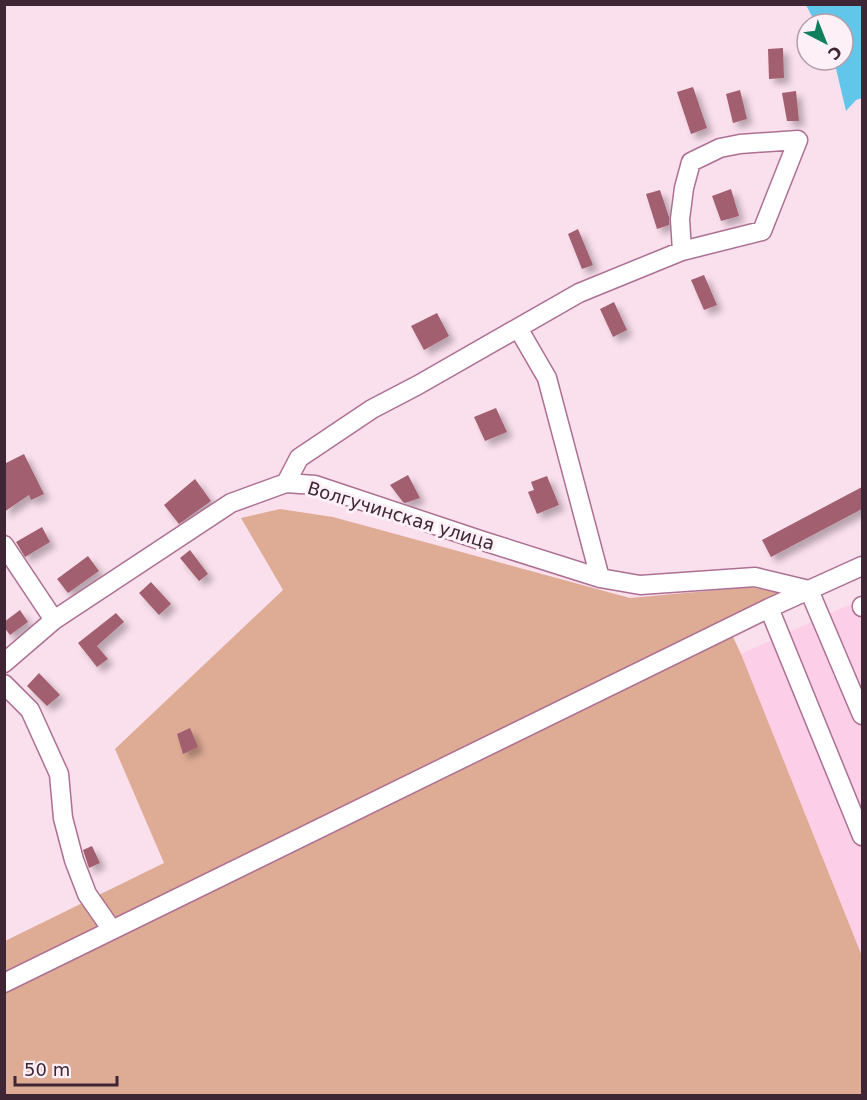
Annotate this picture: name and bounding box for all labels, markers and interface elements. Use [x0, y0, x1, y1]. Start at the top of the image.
north arrow [795, 12, 855, 72]
text: С [824, 42, 845, 64]
street label: Волгучинская улица [305, 477, 497, 554]
scale bar [15, 1049, 117, 1087]
text: 50 m [24, 1059, 70, 1080]

